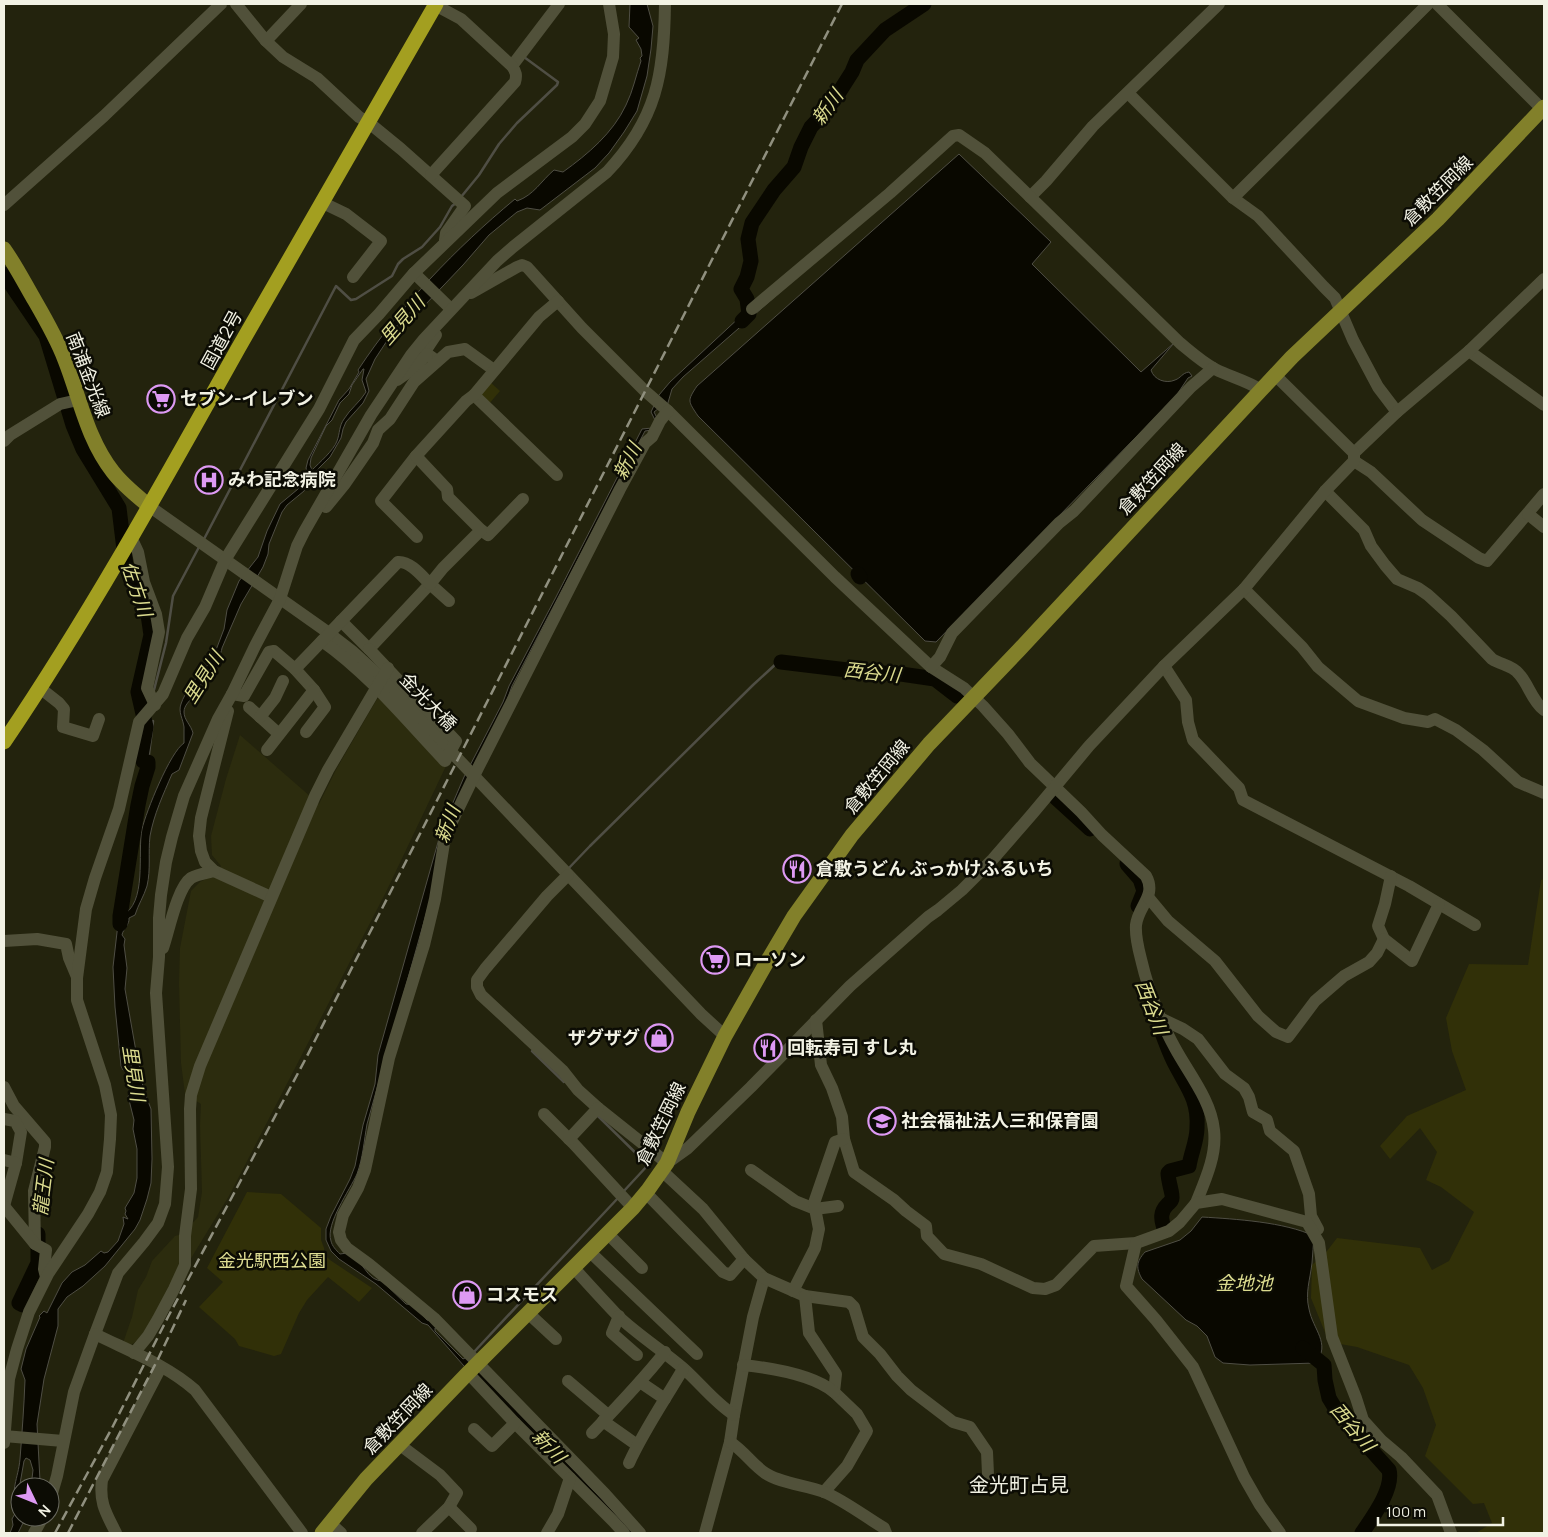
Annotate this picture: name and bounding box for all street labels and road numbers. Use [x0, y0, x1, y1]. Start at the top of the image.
street label: 倉敷笠岡線 [1397, 150, 1478, 231]
street label: 国道2号 [195, 306, 247, 373]
street label: 南浦金光線 [62, 328, 116, 421]
street label: 倉敷笠岡線 [1112, 437, 1191, 519]
street label: 金光大橋 [395, 667, 462, 736]
street label: 倉敷笠岡線 [838, 734, 914, 819]
street label: 倉敷笠岡線 [630, 1078, 691, 1169]
street label: 倉敷笠岡線 [357, 1378, 437, 1459]

